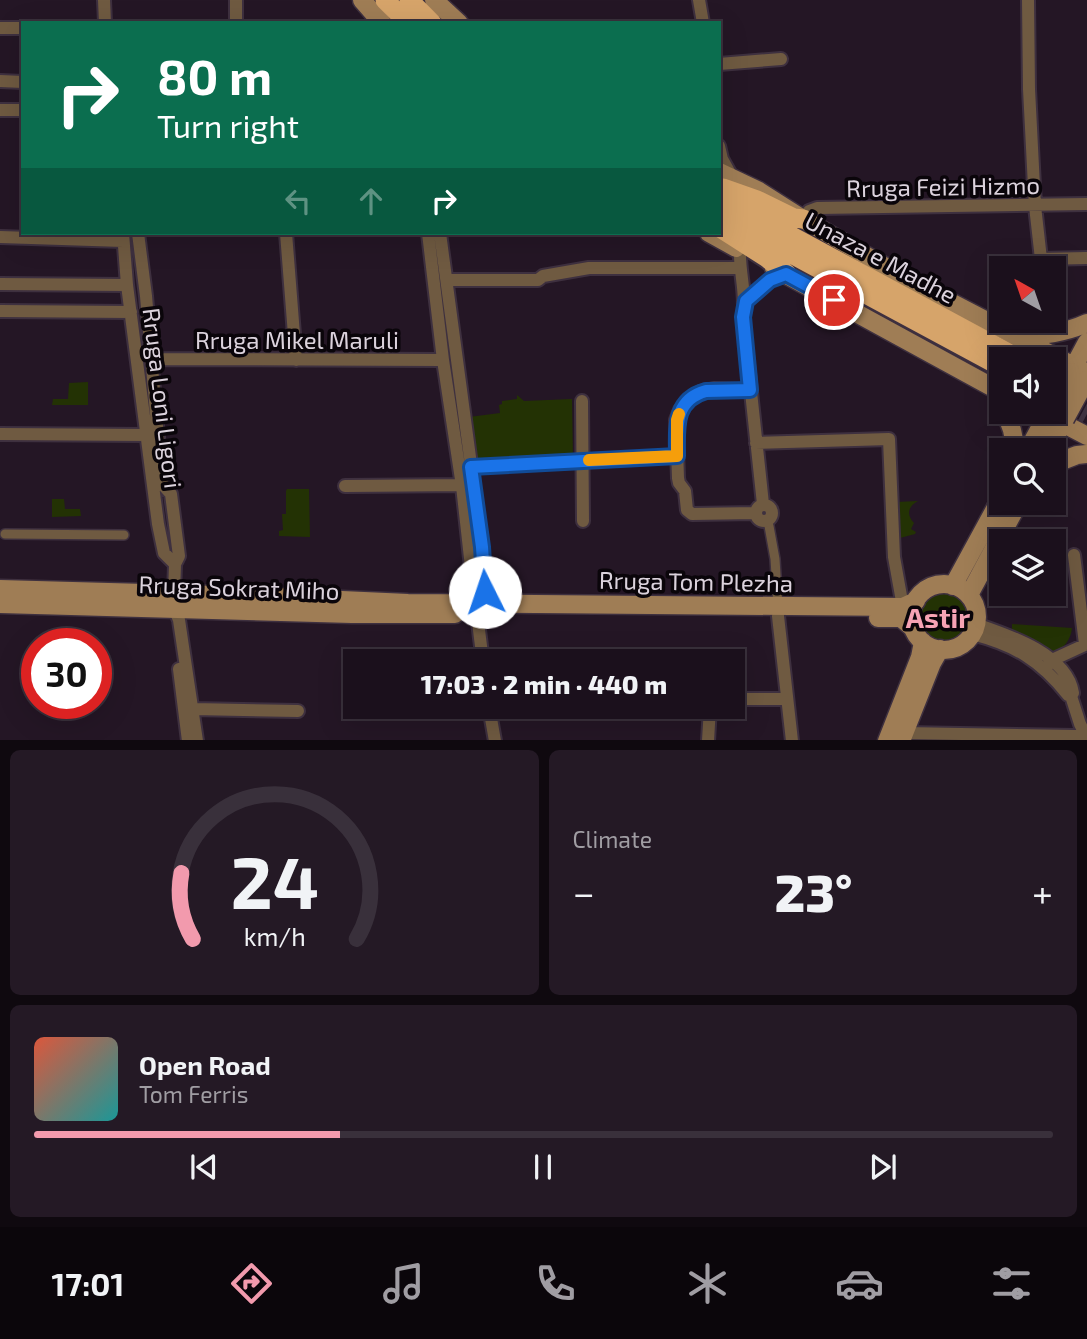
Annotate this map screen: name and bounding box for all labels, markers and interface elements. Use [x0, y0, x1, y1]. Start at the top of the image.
text: 80 m [157, 46, 272, 105]
icon: right [42, 49, 133, 140]
text: Turn right [157, 106, 299, 144]
street label: Rruga Feizi Hizmo [846, 170, 1040, 202]
icon: left [279, 182, 317, 220]
icon: ahead [352, 182, 390, 220]
icon: right [425, 182, 463, 220]
street label: Unaza e Madhe [801, 205, 961, 309]
north arrow [989, 256, 1066, 332]
map controls [989, 256, 1066, 606]
pin [804, 270, 864, 330]
icon: arrive [815, 281, 853, 319]
street label: Rruga Loni Ligori [138, 306, 188, 490]
street label: Rruga Mikel Maruli [195, 325, 399, 354]
button: sound [989, 347, 1066, 424]
button: search [989, 438, 1066, 515]
button: layers [989, 529, 1066, 606]
position arrow [448, 555, 522, 629]
street label: Rruga Tom Plezha [599, 565, 793, 597]
street label: Rruga Sokrat Miho [138, 569, 340, 605]
district label: Astir [906, 600, 970, 634]
speed limit sign: 30 [21, 628, 112, 719]
text: 17:03 · 2 min · 440 m [421, 668, 667, 699]
text: Climate [573, 825, 652, 853]
text: 24 [230, 836, 319, 924]
text: 23° [774, 860, 852, 922]
text: − [573, 869, 595, 915]
text: + [1032, 869, 1053, 915]
text: km/h [243, 920, 305, 950]
text: Open Road [139, 1049, 271, 1080]
text: Tom Ferris [139, 1080, 248, 1108]
icon: previous [185, 1148, 223, 1186]
icon: pause [524, 1148, 562, 1186]
icon: next [864, 1148, 902, 1186]
icon: directions [227, 1259, 276, 1308]
icon: music [379, 1259, 428, 1308]
icon: phone [531, 1259, 580, 1308]
icon: climate [683, 1259, 732, 1308]
icon: car [835, 1259, 884, 1308]
icon: filters [987, 1259, 1036, 1308]
text: 17:01 [51, 1264, 124, 1302]

